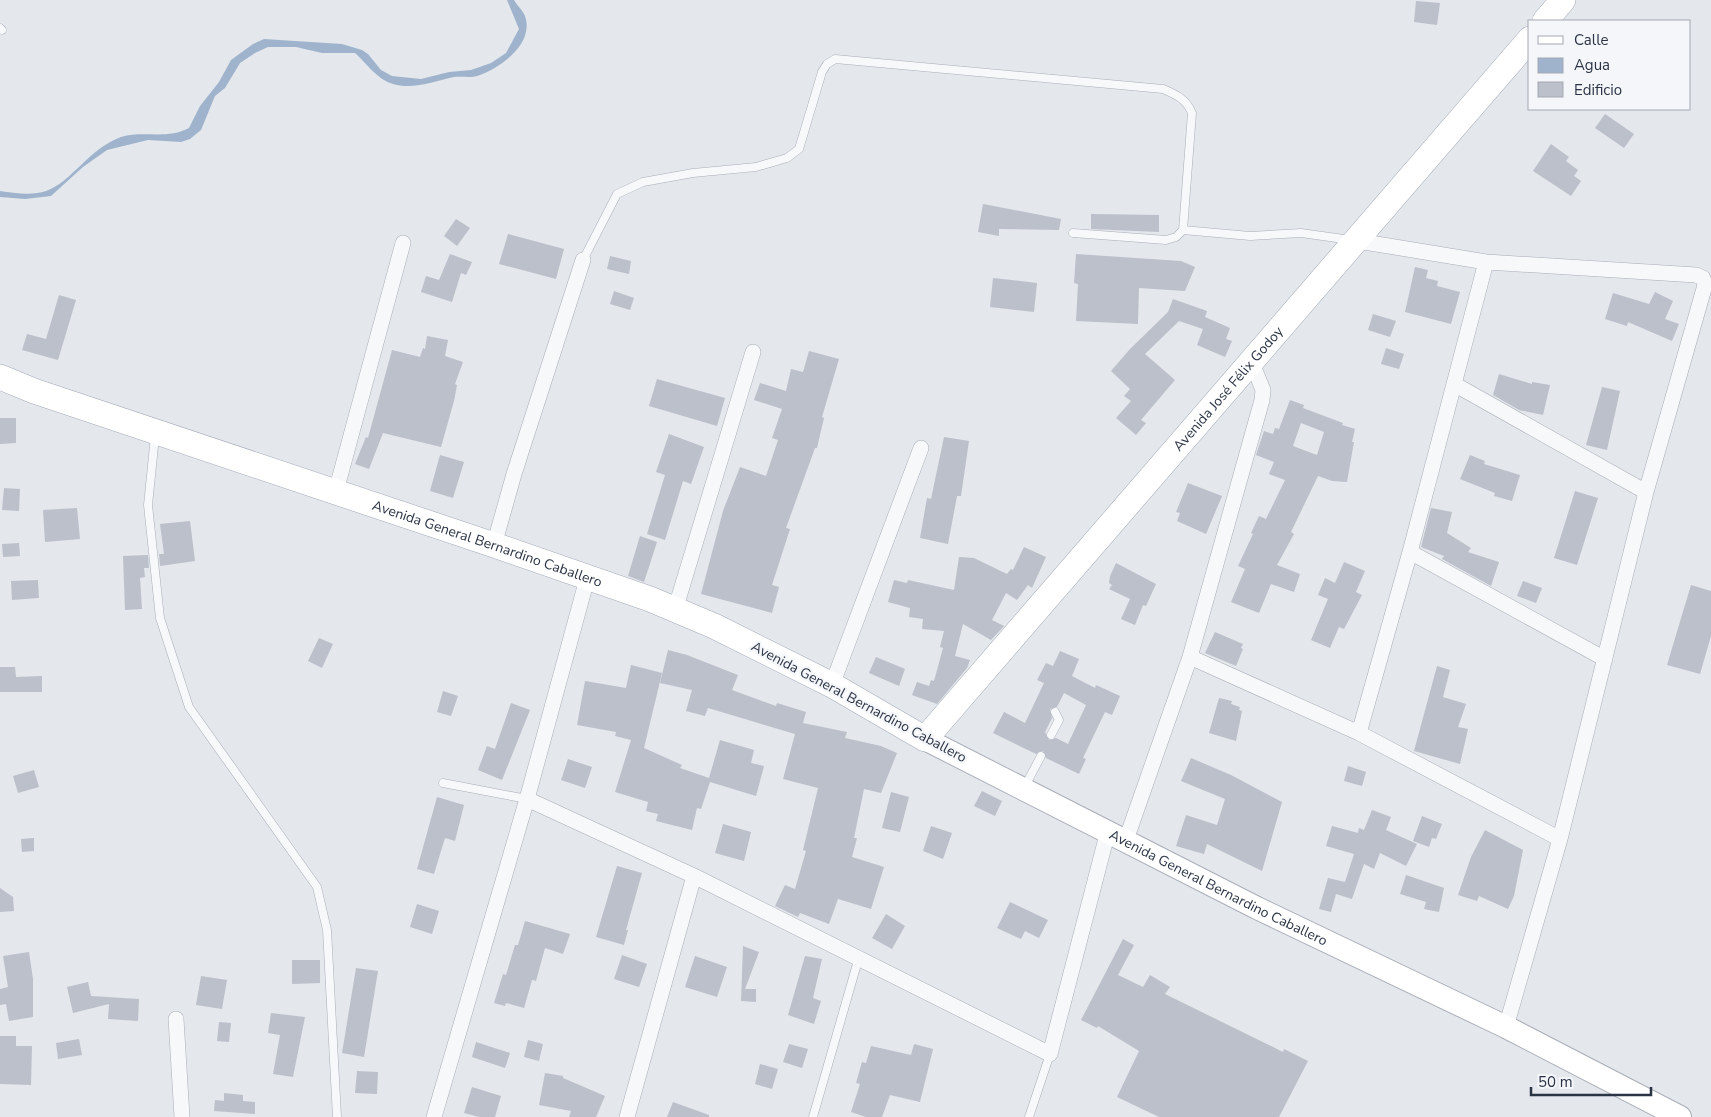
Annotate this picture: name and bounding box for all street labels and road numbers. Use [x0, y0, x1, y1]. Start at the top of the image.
street label: Avenida José Félix Godoy [1169, 322, 1288, 455]
street label: Avenida General Bernardino Caballero [370, 495, 605, 591]
street label: Avenida General Bernardino Caballero [748, 637, 970, 767]
street label: Avenida General Bernardino Caballero [1106, 825, 1331, 950]

